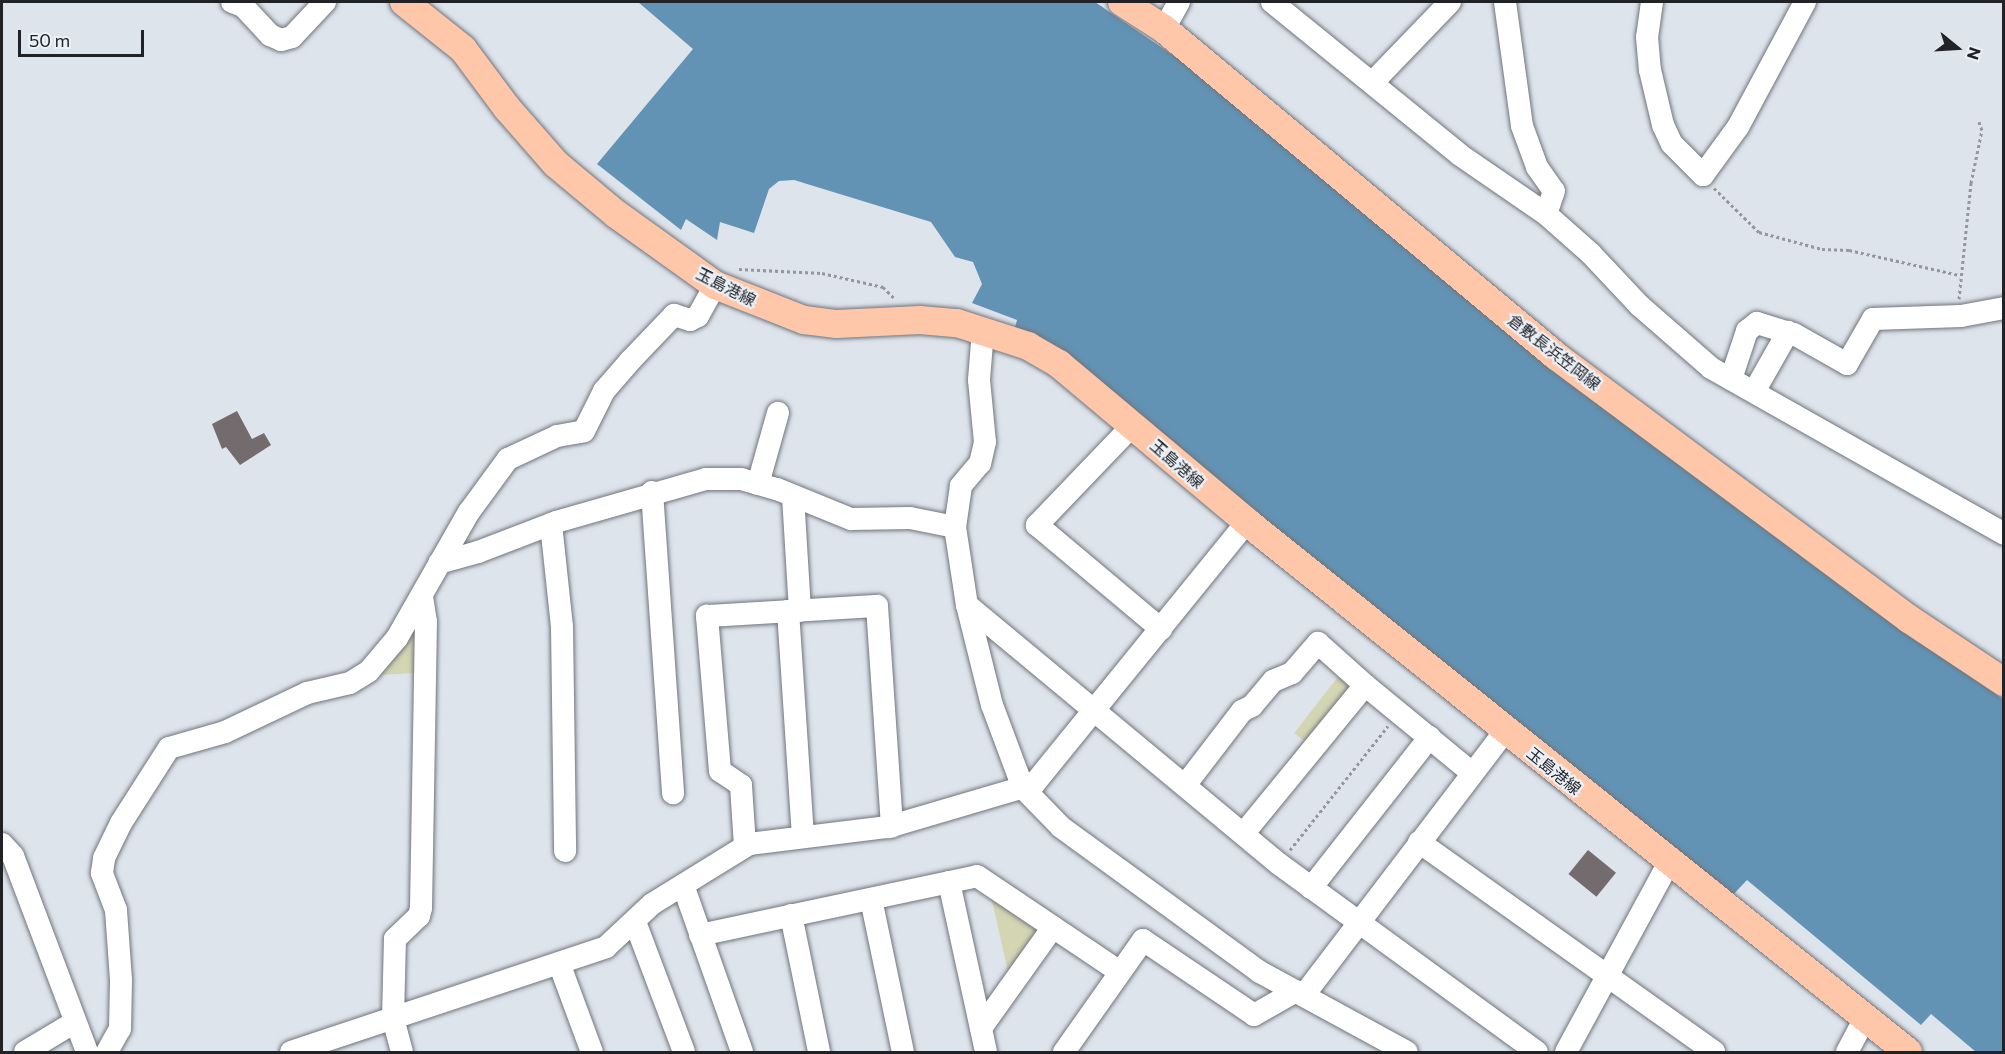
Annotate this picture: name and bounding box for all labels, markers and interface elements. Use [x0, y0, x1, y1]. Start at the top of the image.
scale bar [21, 18, 147, 56]
north arrow [1927, 18, 1987, 78]
text: 50 m [29, 29, 70, 51]
text: N [1964, 45, 1985, 62]
street label: 玉島港線 [693, 264, 759, 310]
street label: 倉敷長浜笠岡線 [1504, 310, 1604, 394]
street label: 玉島港線 [1147, 436, 1207, 492]
street label: 玉島港線 [1523, 743, 1585, 799]

